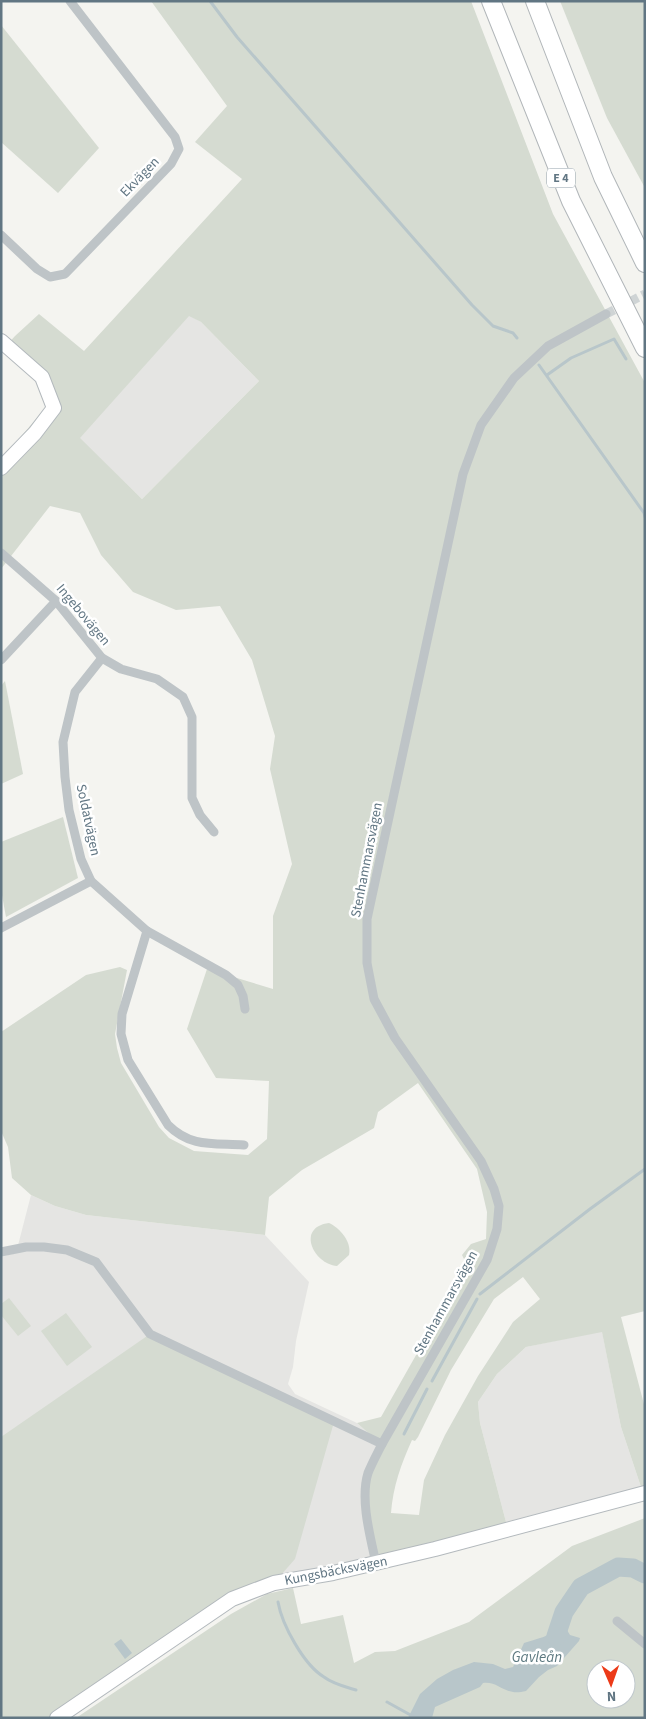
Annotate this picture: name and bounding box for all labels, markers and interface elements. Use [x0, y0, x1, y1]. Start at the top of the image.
street label: Ekvägen [116, 152, 164, 202]
road number: E 4 [547, 168, 575, 188]
street label: Ingebovägen [51, 580, 115, 650]
street label: Soldatvägen [71, 782, 105, 858]
street label: Stenhammarsvägen [346, 801, 388, 919]
street label: Stenhammarsvägen [409, 1247, 483, 1359]
street label: Kungsbäcksvägen [283, 1551, 389, 1591]
water label: Gavleån [512, 1647, 562, 1668]
north arrow [586, 1659, 636, 1709]
text: N [606, 1686, 616, 1706]

